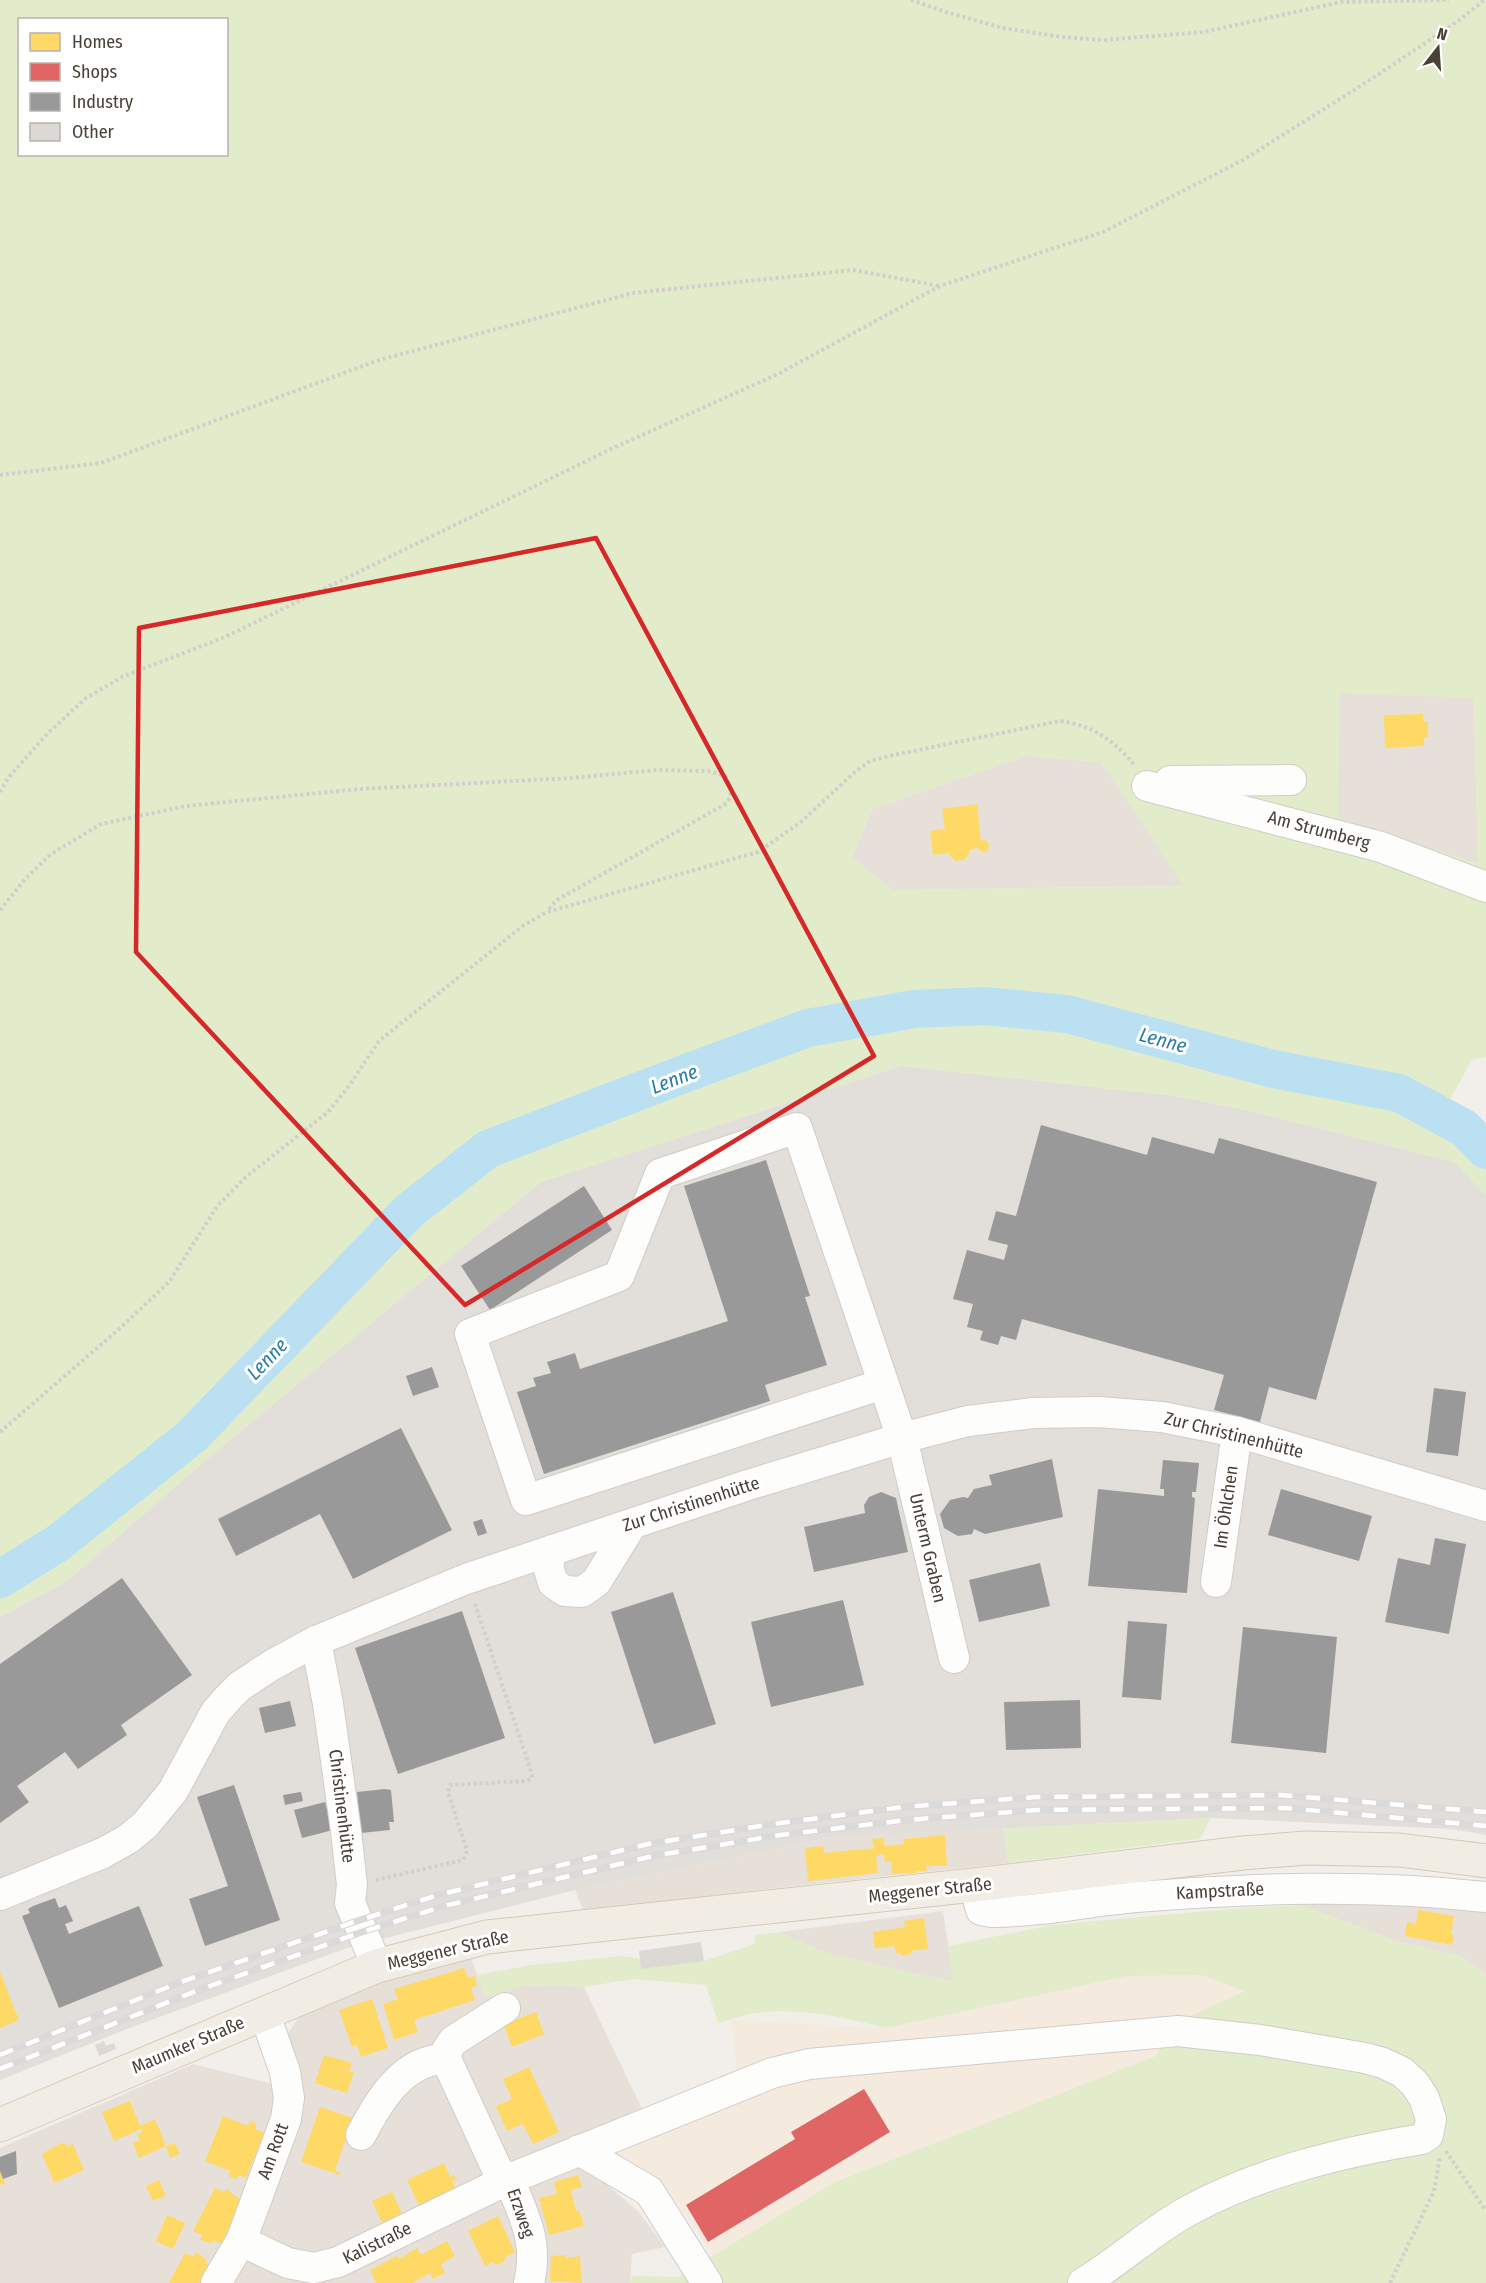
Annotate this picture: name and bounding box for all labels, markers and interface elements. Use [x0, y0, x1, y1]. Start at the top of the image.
legend [18, 18, 228, 156]
north arrow [1408, 18, 1468, 78]
text: N [1435, 24, 1450, 45]
text: Homes [72, 31, 123, 53]
text: Shops [72, 61, 117, 83]
text: Industry [72, 91, 133, 113]
text: Other [72, 121, 115, 143]
street label: Am Strumberg [1266, 806, 1373, 854]
water label: Lenne [1137, 1022, 1190, 1058]
water label: Lenne [647, 1059, 701, 1099]
water label: Lenne [242, 1333, 293, 1385]
street label: Zur Christinenhütte [1162, 1407, 1306, 1463]
street label: Im Öhlchen [1209, 1464, 1243, 1550]
street label: Zur Christinenhütte [620, 1471, 762, 1536]
street label: Unterm Graben [905, 1491, 951, 1605]
street label: Christinenhütte [324, 1748, 360, 1864]
street label: Meggener Straße [867, 1873, 993, 1907]
street label: Kampstraße [1175, 1878, 1265, 1904]
street label: Meggener Straße [385, 1925, 511, 1975]
street label: Maumker Straße [128, 2011, 248, 2079]
street label: Am Rott [253, 2120, 293, 2182]
street label: Erzweg [502, 2185, 540, 2241]
street label: Kalistraße [339, 2217, 415, 2269]

